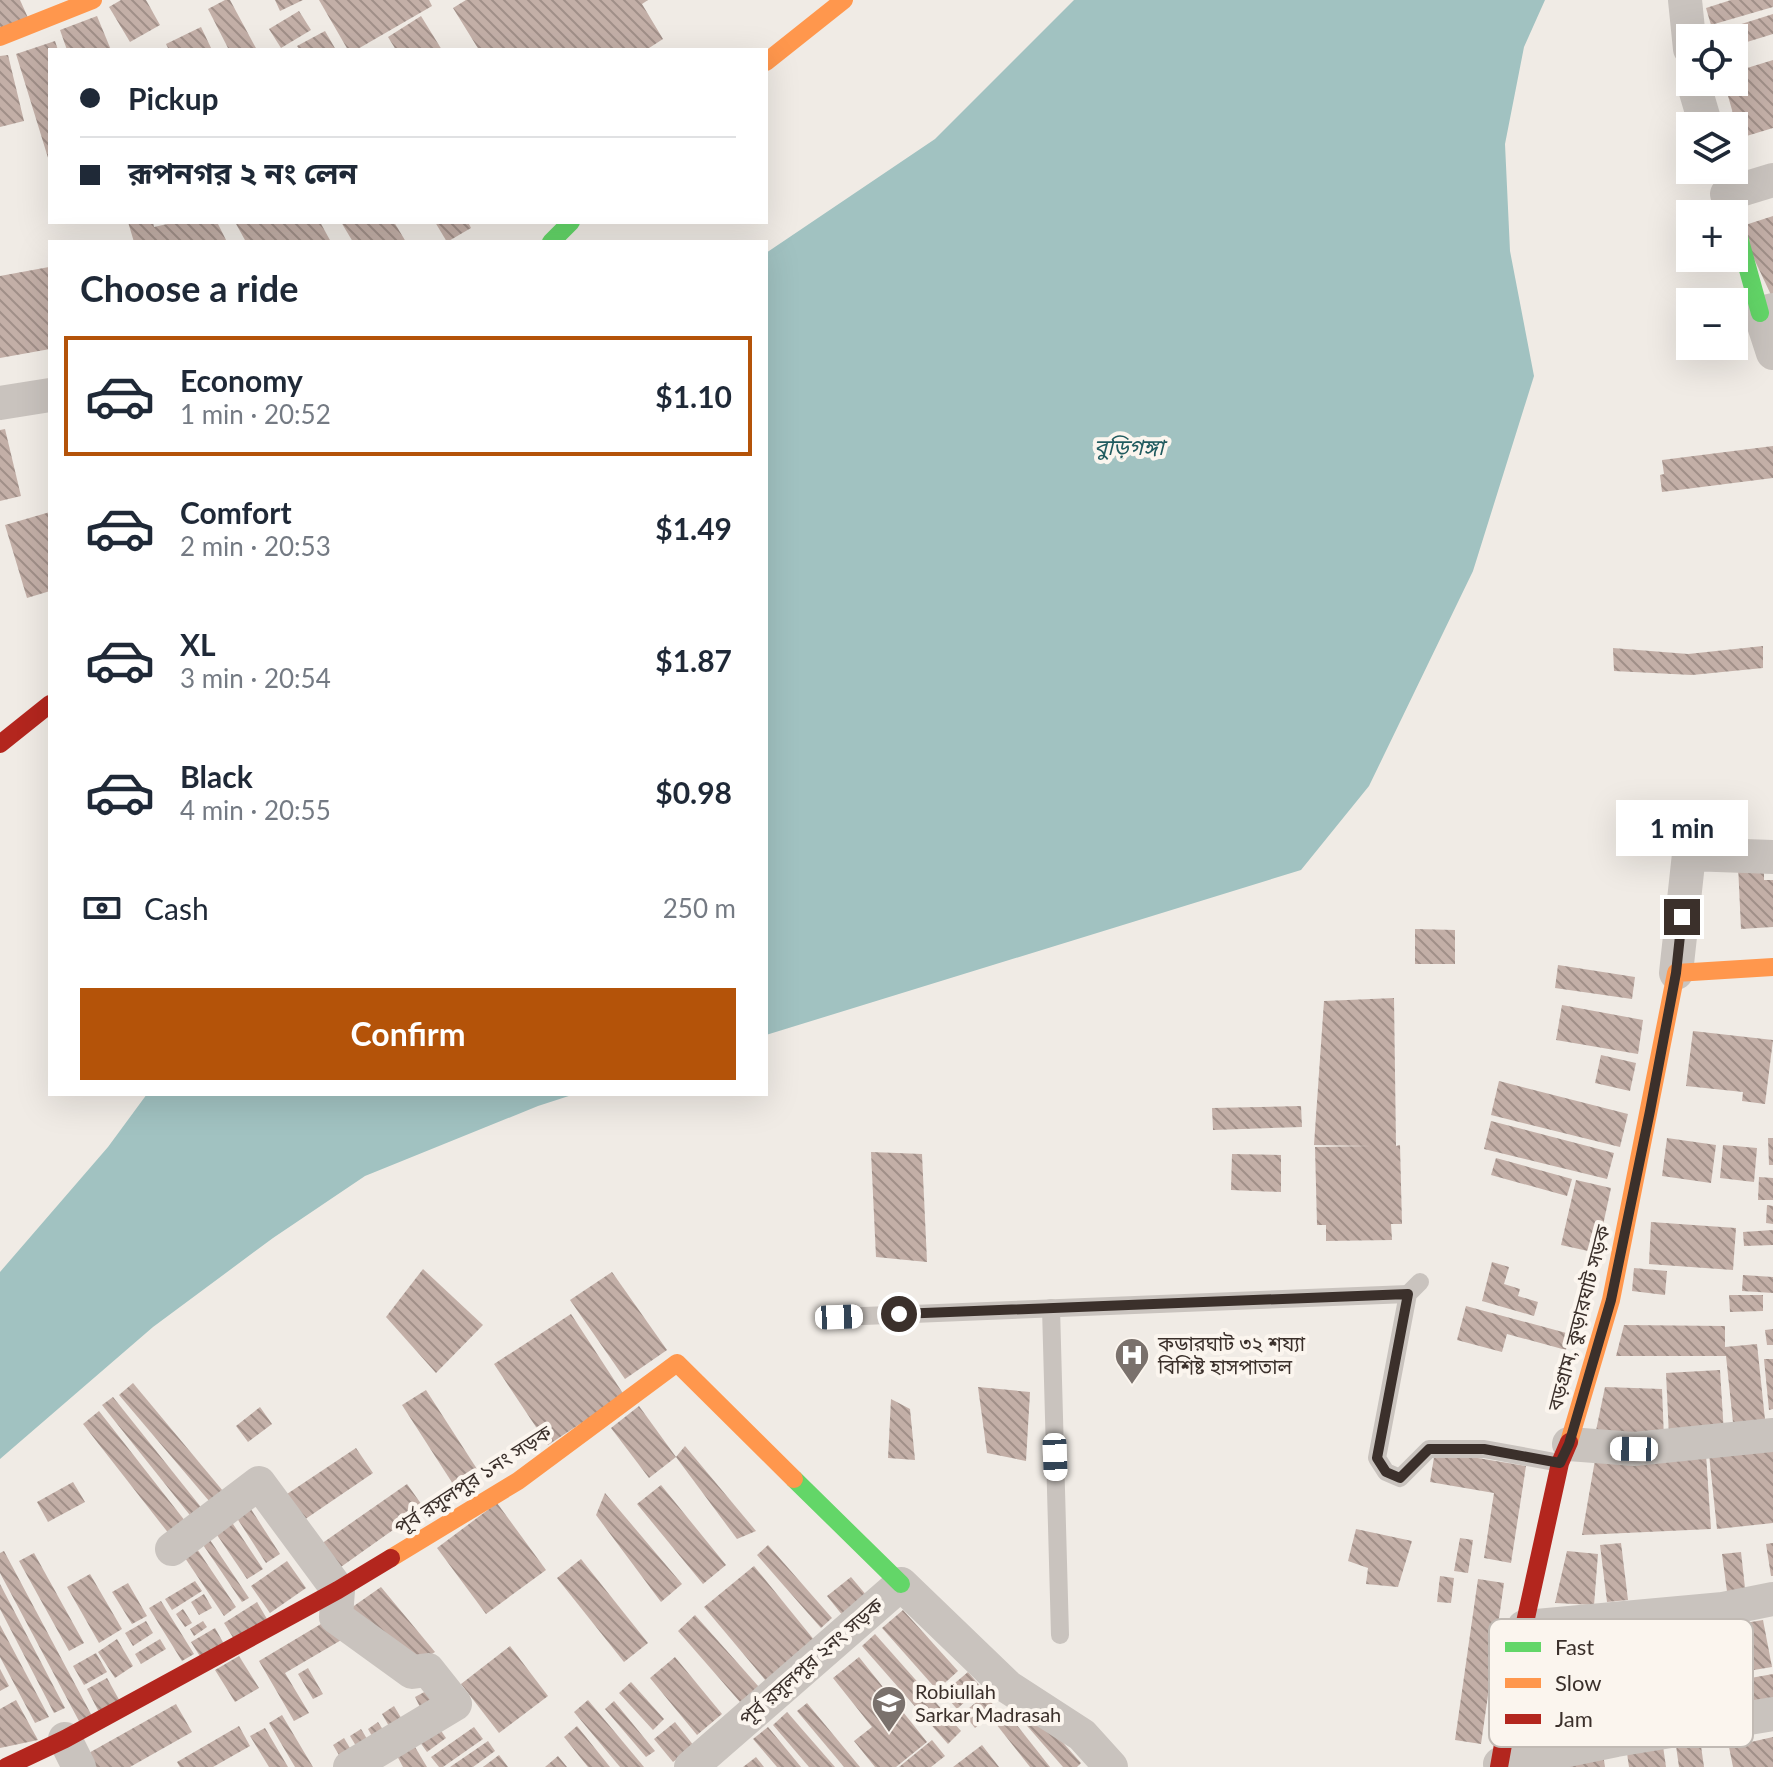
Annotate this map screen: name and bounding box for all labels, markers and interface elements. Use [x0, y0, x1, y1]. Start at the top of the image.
map controls [1676, 24, 1748, 360]
button: locate [1676, 24, 1748, 96]
text: Pickup [128, 80, 219, 116]
button: layers [1676, 112, 1748, 184]
text: রূপনগর ২ নং লেন [128, 154, 357, 190]
button: + [1676, 200, 1748, 272]
text: Choose a ride [80, 266, 299, 310]
button: − [1676, 288, 1748, 360]
icon: car [84, 360, 156, 432]
text: Economy [180, 362, 303, 398]
text: $1.10 [655, 378, 732, 414]
text: 1 min · 20:52 [180, 398, 331, 430]
water label: বুড়িগঙ্গা [1094, 433, 1168, 461]
icon: car [84, 492, 156, 564]
text: Comfort [180, 494, 292, 530]
text: $1.49 [655, 510, 732, 546]
text: 2 min · 20:53 [180, 530, 331, 562]
icon: car [84, 624, 156, 696]
text: XL [180, 626, 216, 662]
text: $1.87 [655, 642, 732, 678]
text: 3 min · 20:54 [180, 662, 331, 694]
icon: car [84, 756, 156, 828]
text: Black [180, 758, 253, 794]
text: $0.98 [655, 774, 732, 810]
text: 4 min · 20:55 [180, 794, 331, 826]
callout: 1 min [1616, 801, 1748, 857]
text: 1 min [1650, 812, 1714, 844]
icon: cash [80, 886, 124, 930]
text: Cash [144, 890, 209, 926]
text: 250 m [663, 892, 736, 924]
route end [1664, 899, 1700, 935]
button: Confirm [80, 988, 736, 1080]
street label: বড়গ্রাম, কুড়ারঘাট সড়ক [1541, 1221, 1616, 1415]
route start [881, 1296, 917, 1332]
car [815, 1304, 863, 1330]
place label: কুড়ারঘাট ৩২ শয্যা বিশিষ্ট হাসপাতাল [1157, 1331, 1306, 1378]
hospital icon: কুড়ারঘাট ৩২ শয্যা বিশিষ্ট হাসপাতাল [1113, 1336, 1151, 1386]
street label: পূর্ব রসুলপুর ১নং সড়ক [389, 1419, 557, 1541]
car [1042, 1433, 1068, 1481]
car [1610, 1437, 1658, 1461]
street label: পূর্ব রসুলপুর ২নং সড়ক [734, 1592, 889, 1732]
legend [1489, 1619, 1753, 1747]
text: Fast [1555, 1633, 1594, 1660]
text: Slow [1555, 1669, 1602, 1696]
place label: Robiullah Sarkar Madrasah [915, 1679, 1061, 1726]
school or university icon: Robiullah Sarkar Madrasah [870, 1684, 908, 1734]
text: Jam [1555, 1705, 1593, 1732]

